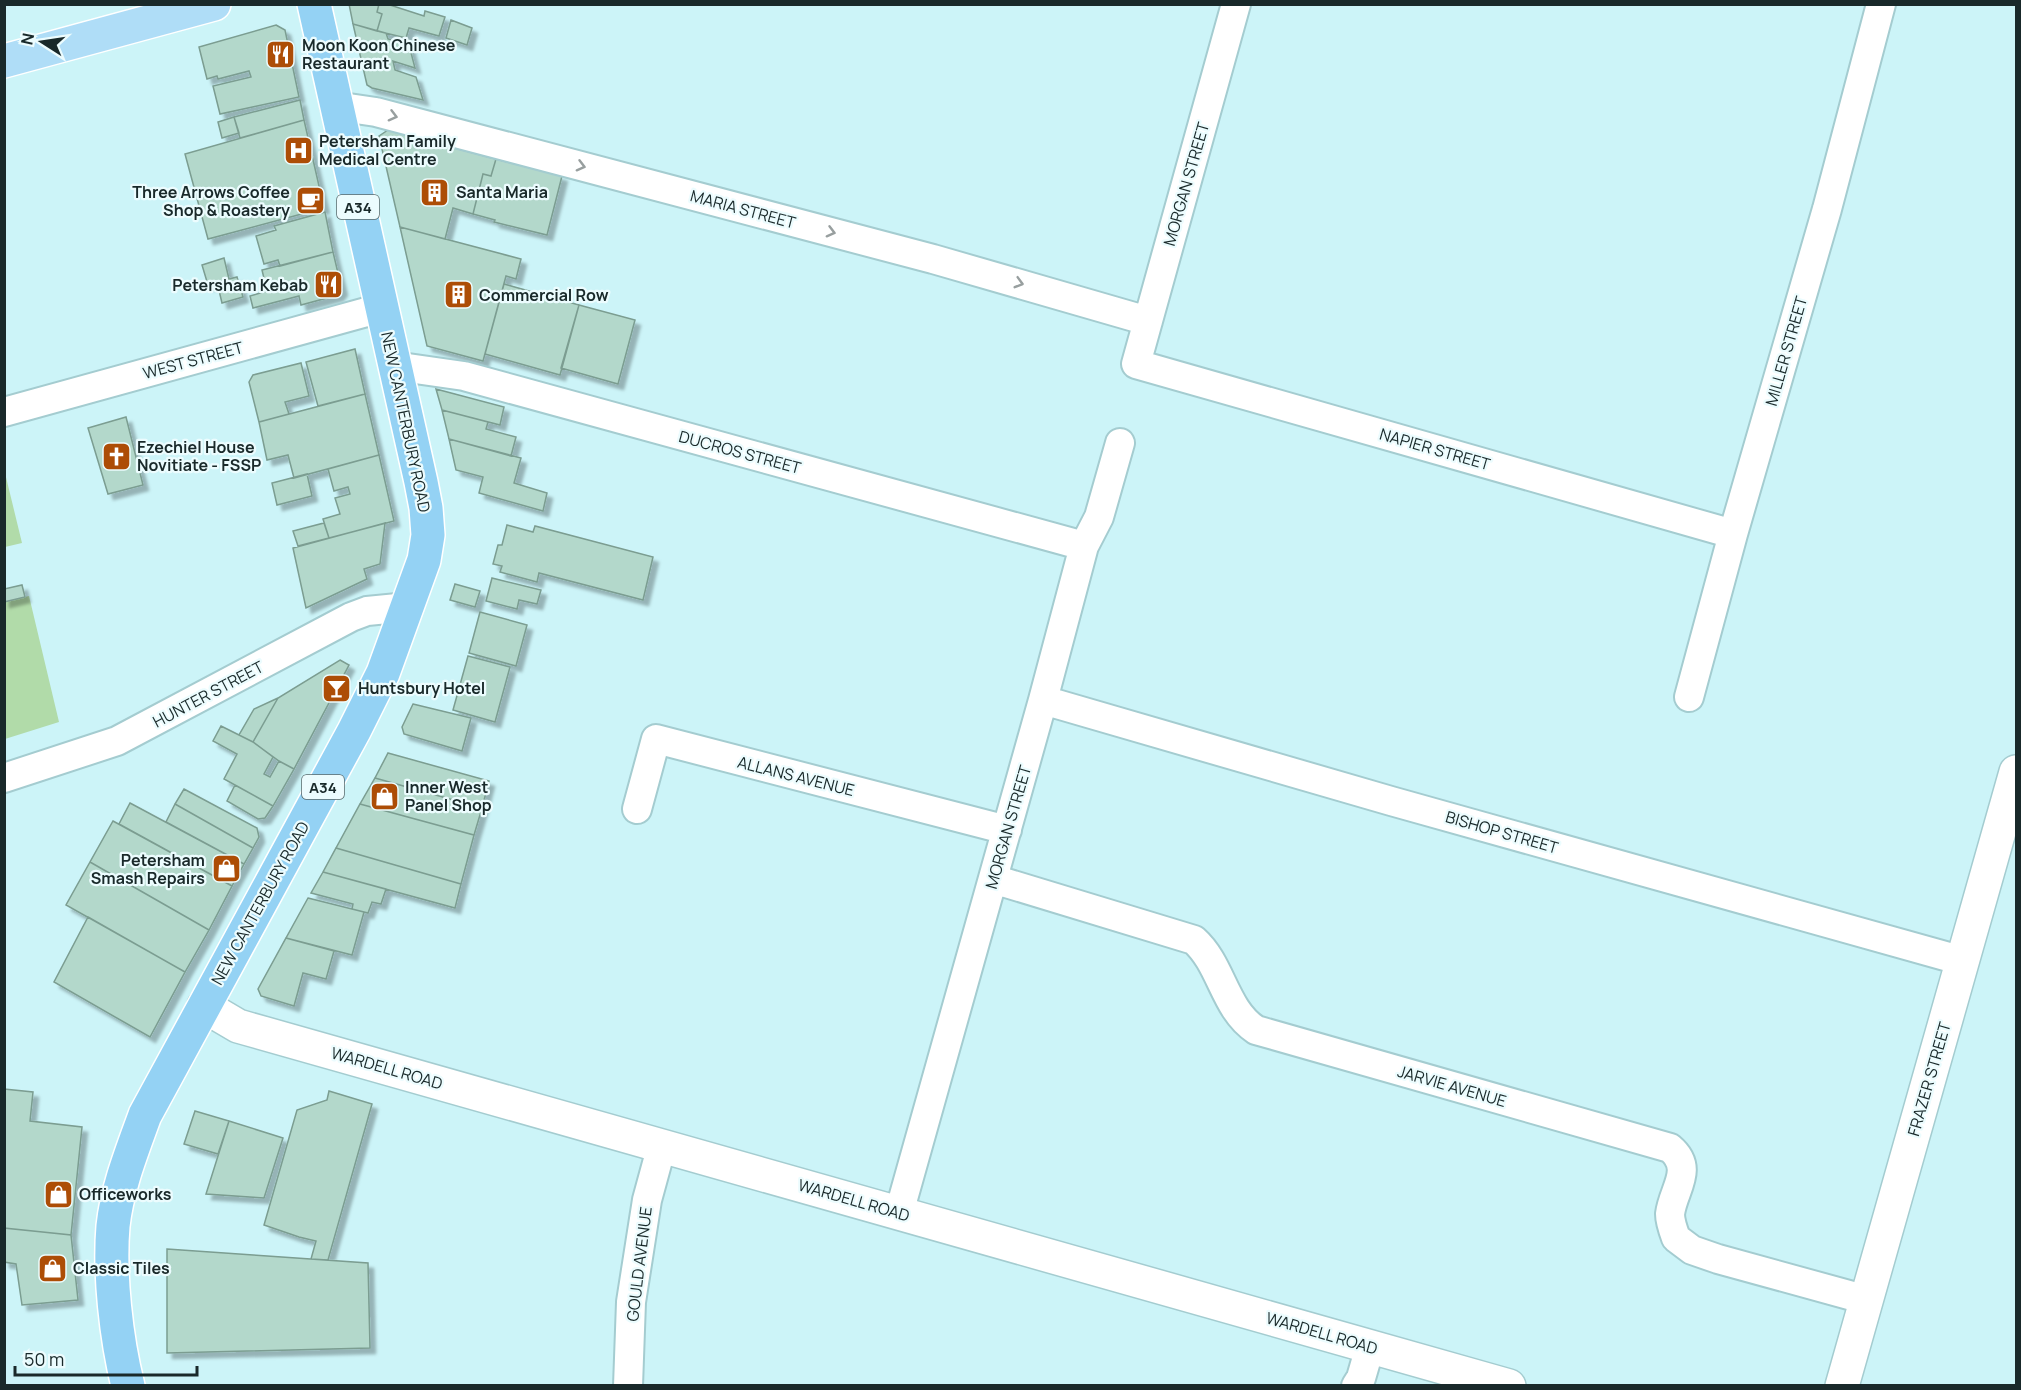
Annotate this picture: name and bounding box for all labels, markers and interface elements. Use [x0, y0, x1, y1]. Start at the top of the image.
north arrow [12, 12, 72, 72]
text: N [15, 31, 39, 47]
place label: Moon Koon Chinese Restaurant [302, 34, 456, 74]
restaurant icon: Moon Koon Chinese Restaurant [265, 38, 297, 70]
one-way arrow [388, 109, 398, 122]
street label: MORGAN STREET [1158, 119, 1214, 248]
place label: Petersham Family Medical Centre [319, 130, 456, 170]
hospital icon: Petersham Family Medical Centre [282, 134, 314, 166]
one-way arrow [575, 159, 586, 171]
building icon: Santa Maria [419, 176, 451, 208]
place label: Three Arrows Coffee Shop & Roastery [132, 181, 290, 221]
place label: Santa Maria [456, 181, 548, 203]
street label: MARIA STREET [688, 184, 798, 234]
cafe icon: Three Arrows Coffee Shop & Roastery [295, 185, 327, 217]
road number: A34 [337, 195, 379, 219]
one-way arrow [826, 224, 836, 237]
restaurant icon: Petersham Kebab [313, 269, 345, 301]
place label: Petersham Kebab [172, 274, 308, 296]
one-way arrow [1013, 276, 1024, 288]
building icon: Commercial Row [442, 279, 474, 311]
place label: Commercial Row [479, 284, 609, 306]
street label: MILLER STREET [1760, 293, 1812, 408]
street label: NEW CANTERBURY ROAD [376, 330, 436, 514]
street label: WEST STREET [140, 336, 246, 384]
street label: NAPIER STREET [1377, 423, 1493, 475]
street label: DUCROS STREET [677, 425, 804, 479]
place label: Ezechiel House Novitiate - FSSP [137, 436, 261, 476]
church icon: Ezechiel House Novitiate - FSSP [100, 440, 132, 472]
street label: HUNTER STREET [149, 655, 268, 732]
bar icon: Huntsbury Hotel [321, 672, 353, 704]
place label: Huntsbury Hotel [358, 677, 485, 699]
street label: ALLANS AVENUE [735, 751, 857, 801]
street label: MORGAN STREET [980, 762, 1036, 891]
road number: A34 [302, 775, 344, 799]
place label: Inner West Panel Shop [405, 776, 492, 816]
shop icon: Inner West Panel Shop [368, 780, 400, 812]
street label: BISHOP STREET [1443, 805, 1561, 859]
street label: NEW CANTERBURY ROAD [206, 817, 314, 989]
place label: Petersham Smash Repairs [91, 849, 205, 889]
shop icon: Petersham Smash Repairs [210, 853, 242, 885]
street label: FRAZER STREET [1902, 1019, 1956, 1139]
street label: WARDELL ROAD [329, 1042, 445, 1094]
street label: JARVIE AVENUE [1395, 1060, 1509, 1112]
street label: WARDELL ROAD [796, 1174, 912, 1226]
shop icon: Officeworks [42, 1178, 74, 1210]
place label: Officeworks [79, 1183, 172, 1205]
street label: GOULD AVENUE [621, 1205, 657, 1323]
shop icon: Classic Tiles [36, 1252, 68, 1284]
place label: Classic Tiles [73, 1257, 170, 1279]
street label: WARDELL ROAD [1264, 1307, 1380, 1359]
scale bar [15, 1339, 196, 1377]
text: 50 m [24, 1347, 64, 1371]

